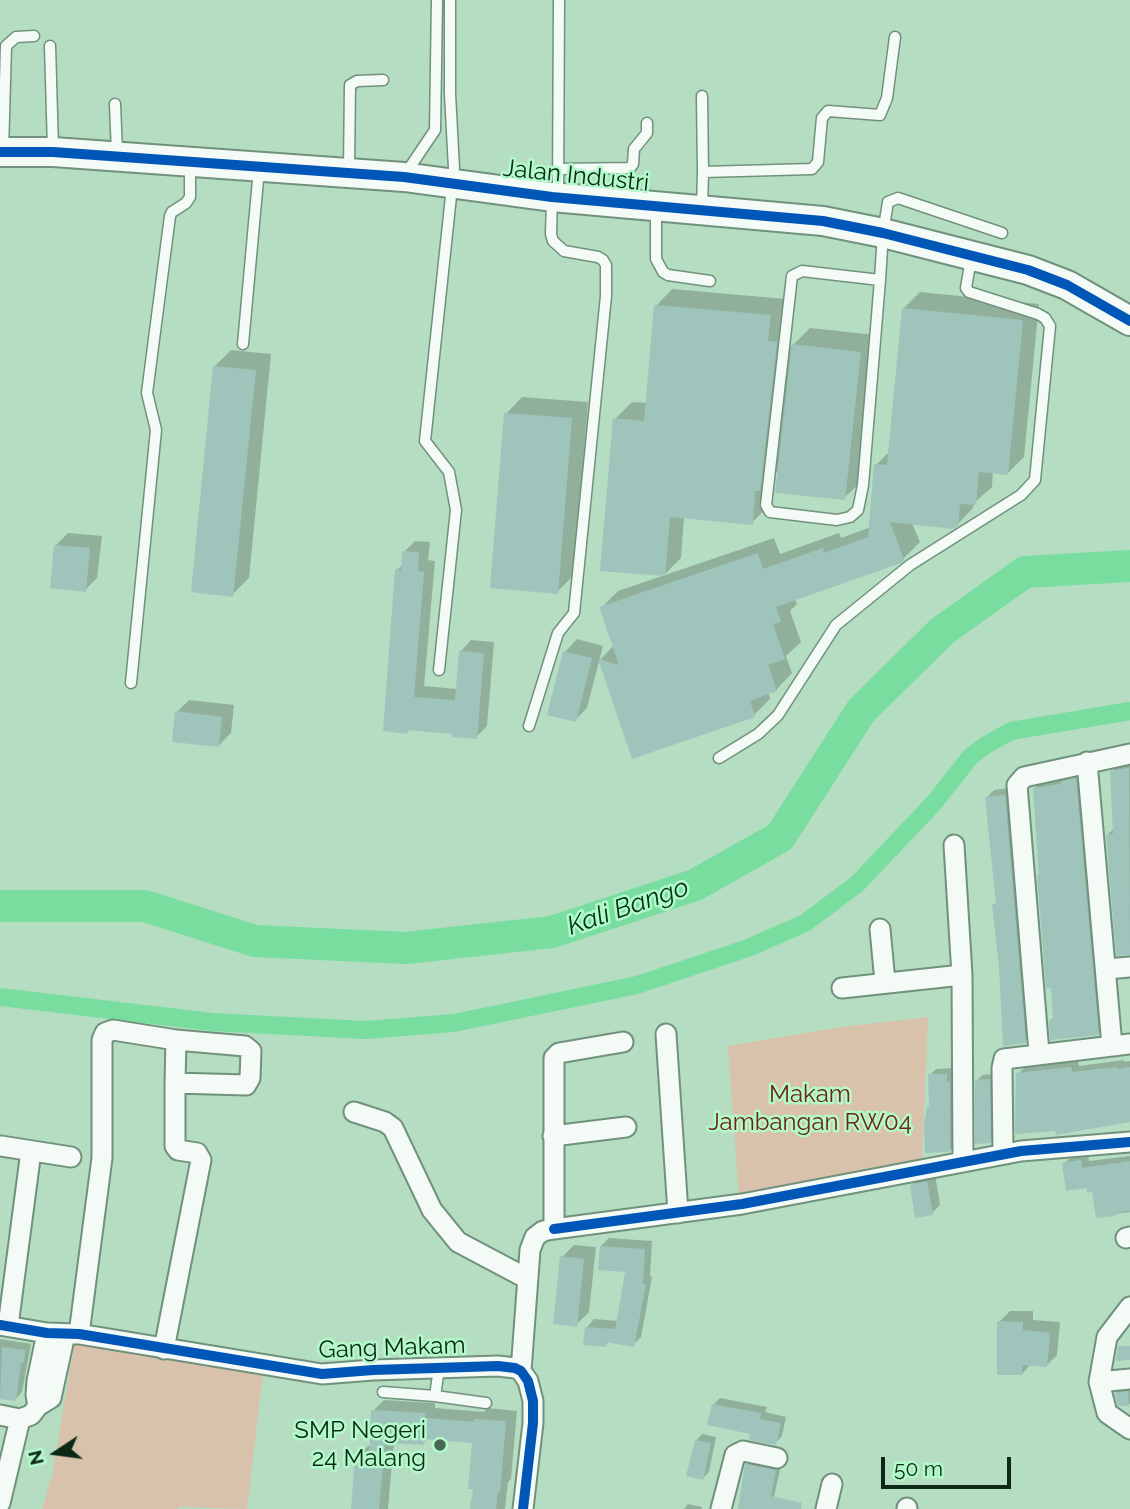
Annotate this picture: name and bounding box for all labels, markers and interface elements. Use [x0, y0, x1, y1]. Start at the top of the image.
street label: Jalan Industri [502, 154, 650, 198]
water label: Kali Bango [563, 872, 693, 942]
park label: Makam Jambangan RW04 [708, 1081, 912, 1137]
street label: Gang Makam [318, 1331, 466, 1365]
place label: SMP Negeri 24 Malang [294, 1417, 426, 1473]
north arrow [21, 1418, 91, 1488]
marker: SMP Negeri 24 Malang [432, 1437, 448, 1453]
scale bar [885, 1442, 1014, 1486]
text: N [23, 1448, 48, 1467]
text: 50 m [894, 1456, 943, 1481]

